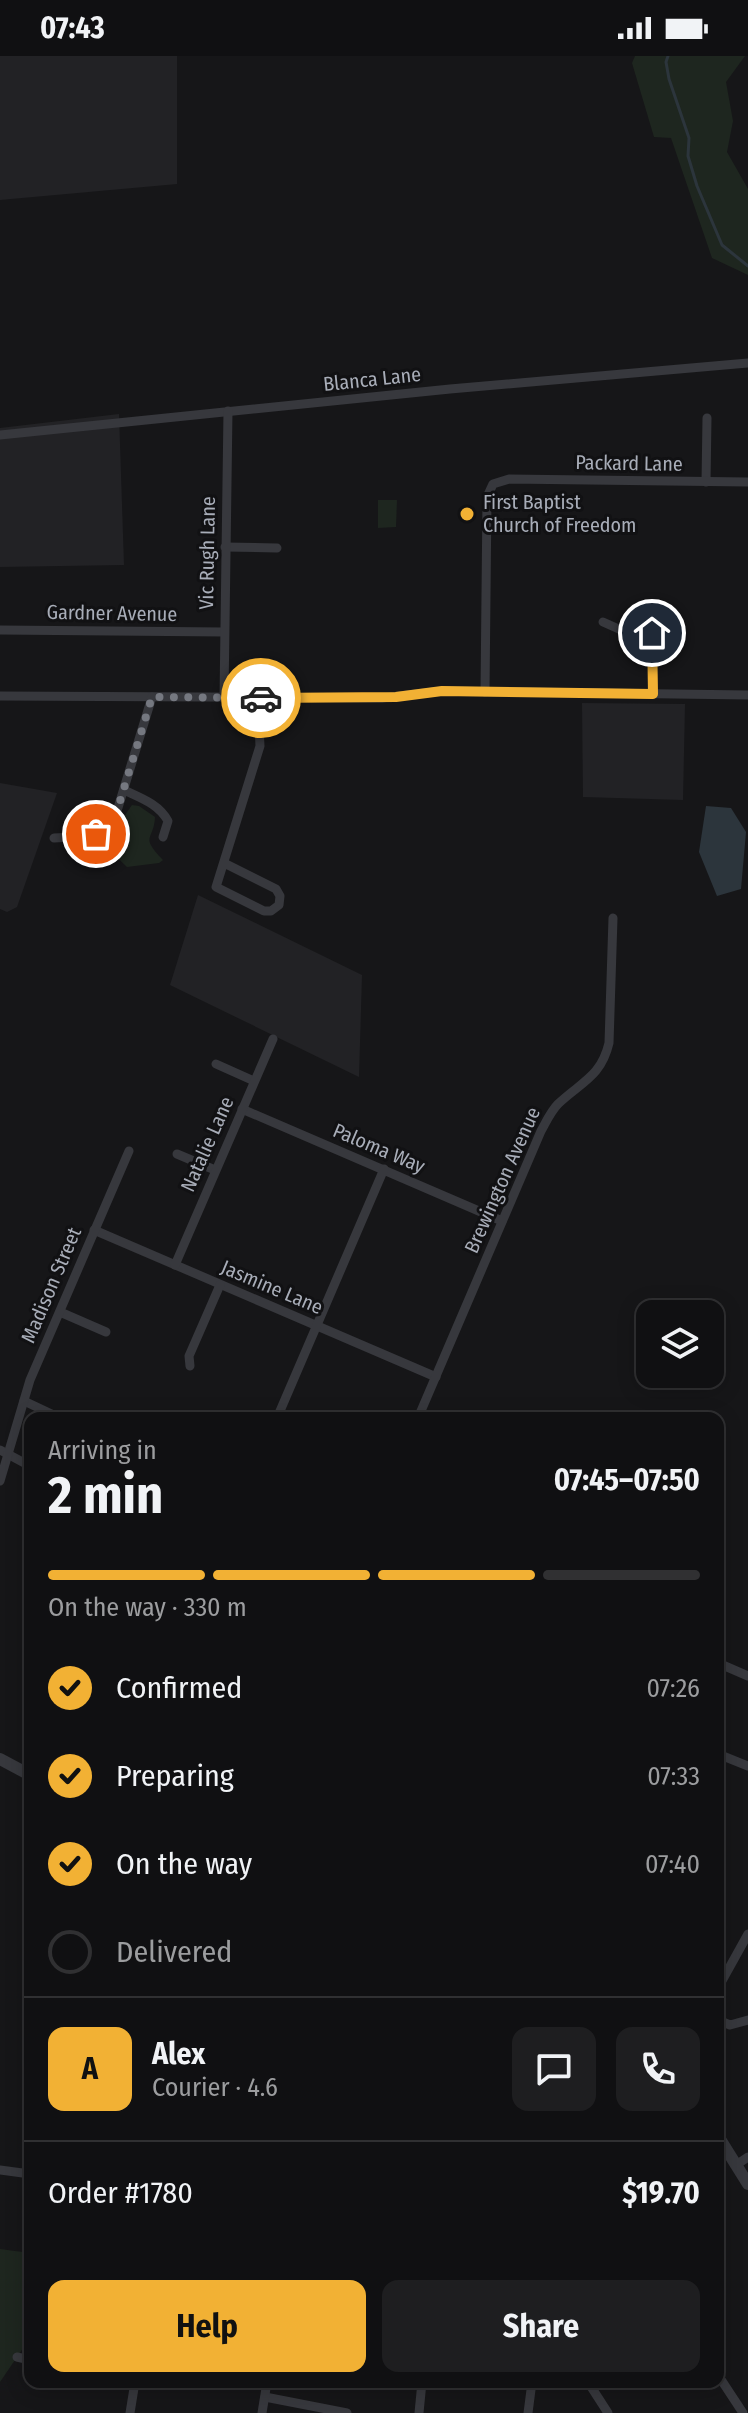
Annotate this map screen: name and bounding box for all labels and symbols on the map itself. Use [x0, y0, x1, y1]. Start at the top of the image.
street label: Blanca Lane [322, 362, 422, 396]
street label: Packard Lane [575, 450, 683, 476]
place label: First Baptist Church of Freedom [483, 490, 636, 537]
street label: Vic Rugh Lane [194, 496, 220, 610]
marker: First Baptist Church of Freedom [458, 505, 476, 523]
pin [618, 599, 686, 667]
street label: Gardner Avenue [46, 600, 178, 626]
courier [221, 658, 301, 738]
pin [62, 800, 130, 868]
street label: Natalie Lane [175, 1093, 239, 1195]
street label: Brewington Avenue [459, 1103, 545, 1257]
street label: Paloma Way [329, 1118, 429, 1178]
street label: Madison Street [16, 1223, 86, 1346]
street label: Jasmine Lane [218, 1255, 326, 1319]

